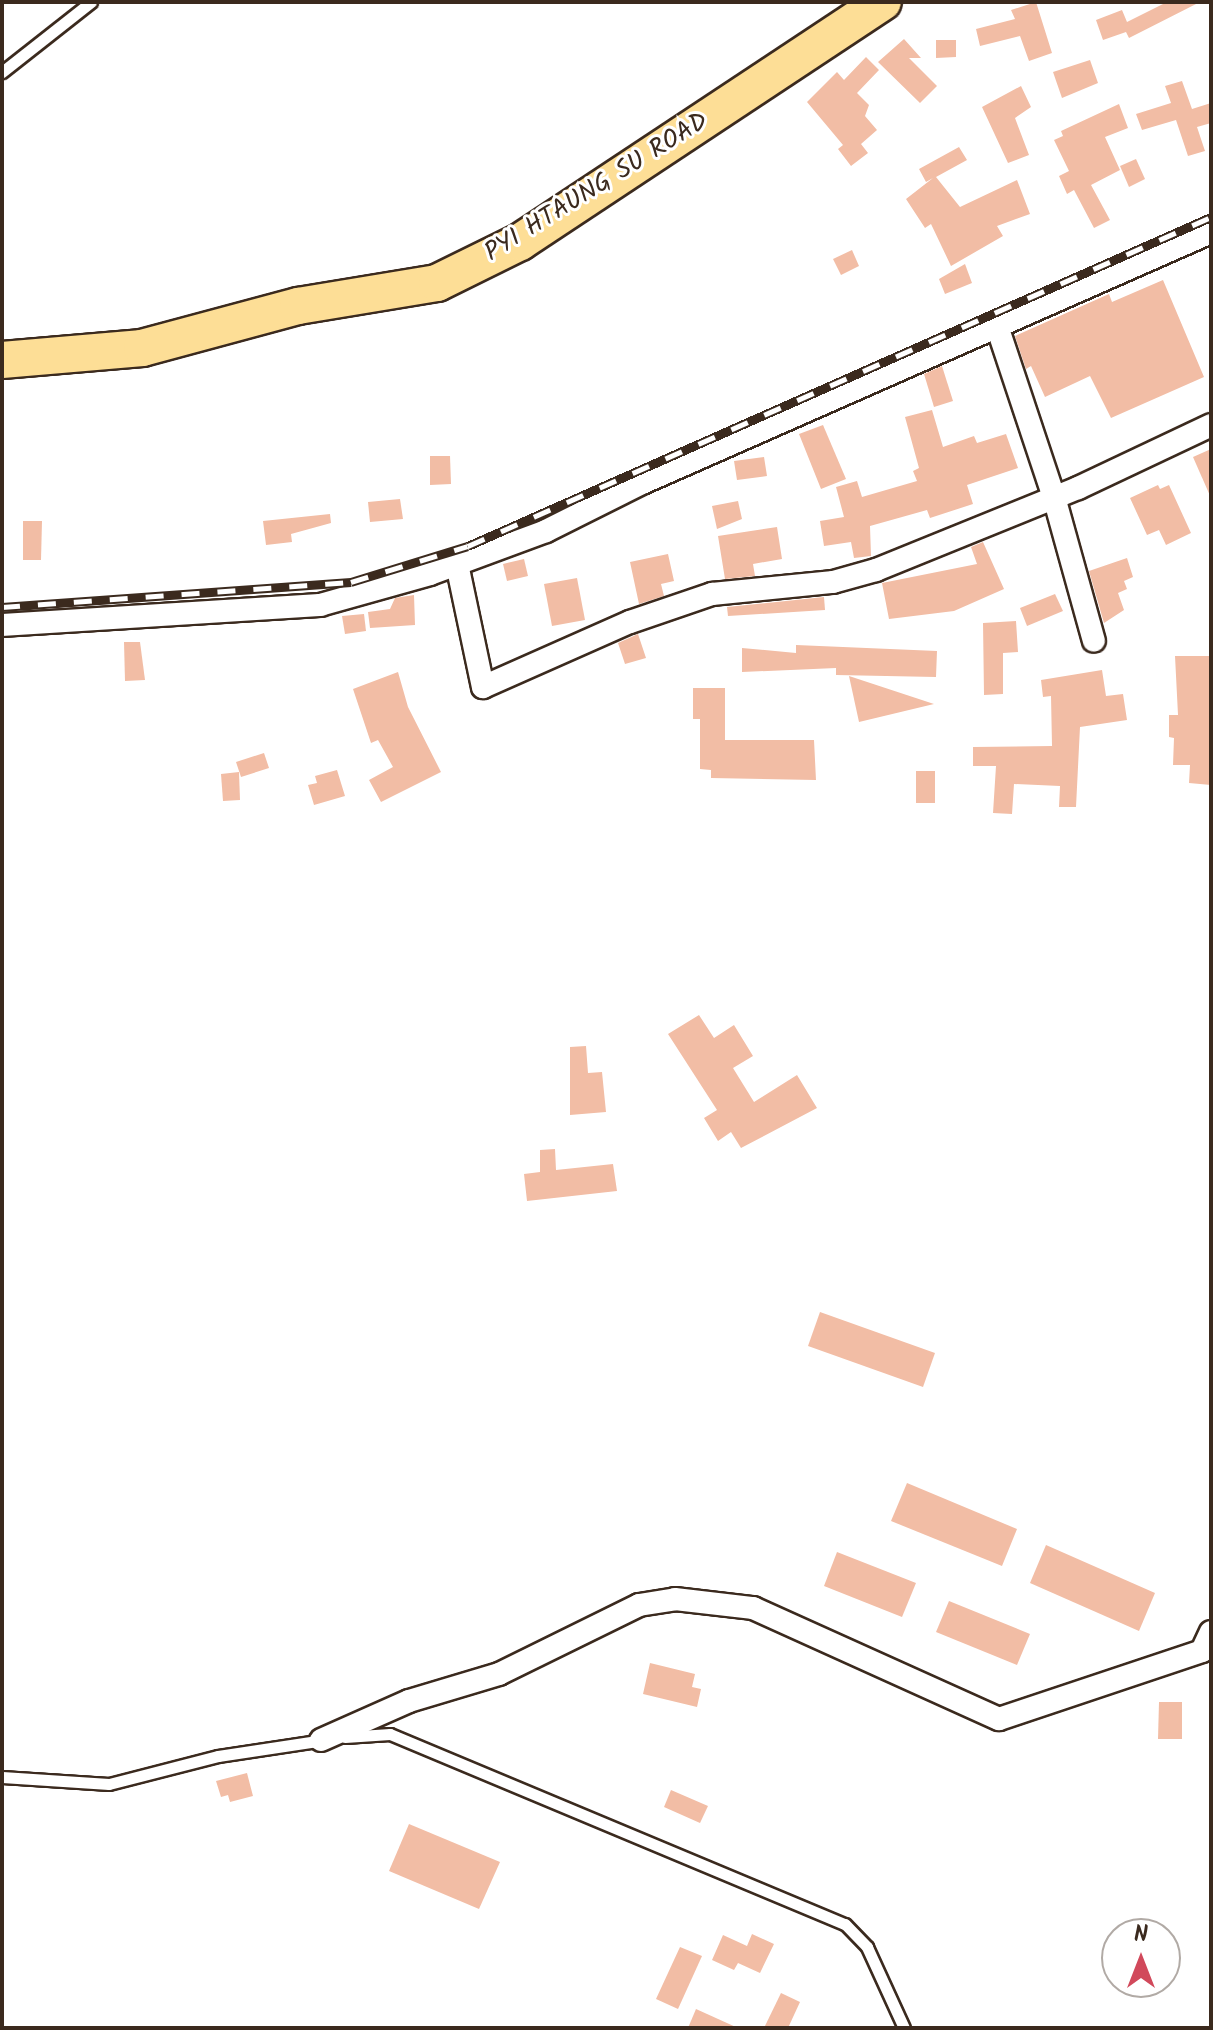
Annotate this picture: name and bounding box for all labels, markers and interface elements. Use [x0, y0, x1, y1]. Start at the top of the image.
street label: PYI HTAUNG SU ROAD [479, 107, 715, 269]
north arrow [1101, 1918, 1181, 1998]
text: N [1134, 1918, 1148, 1953]

